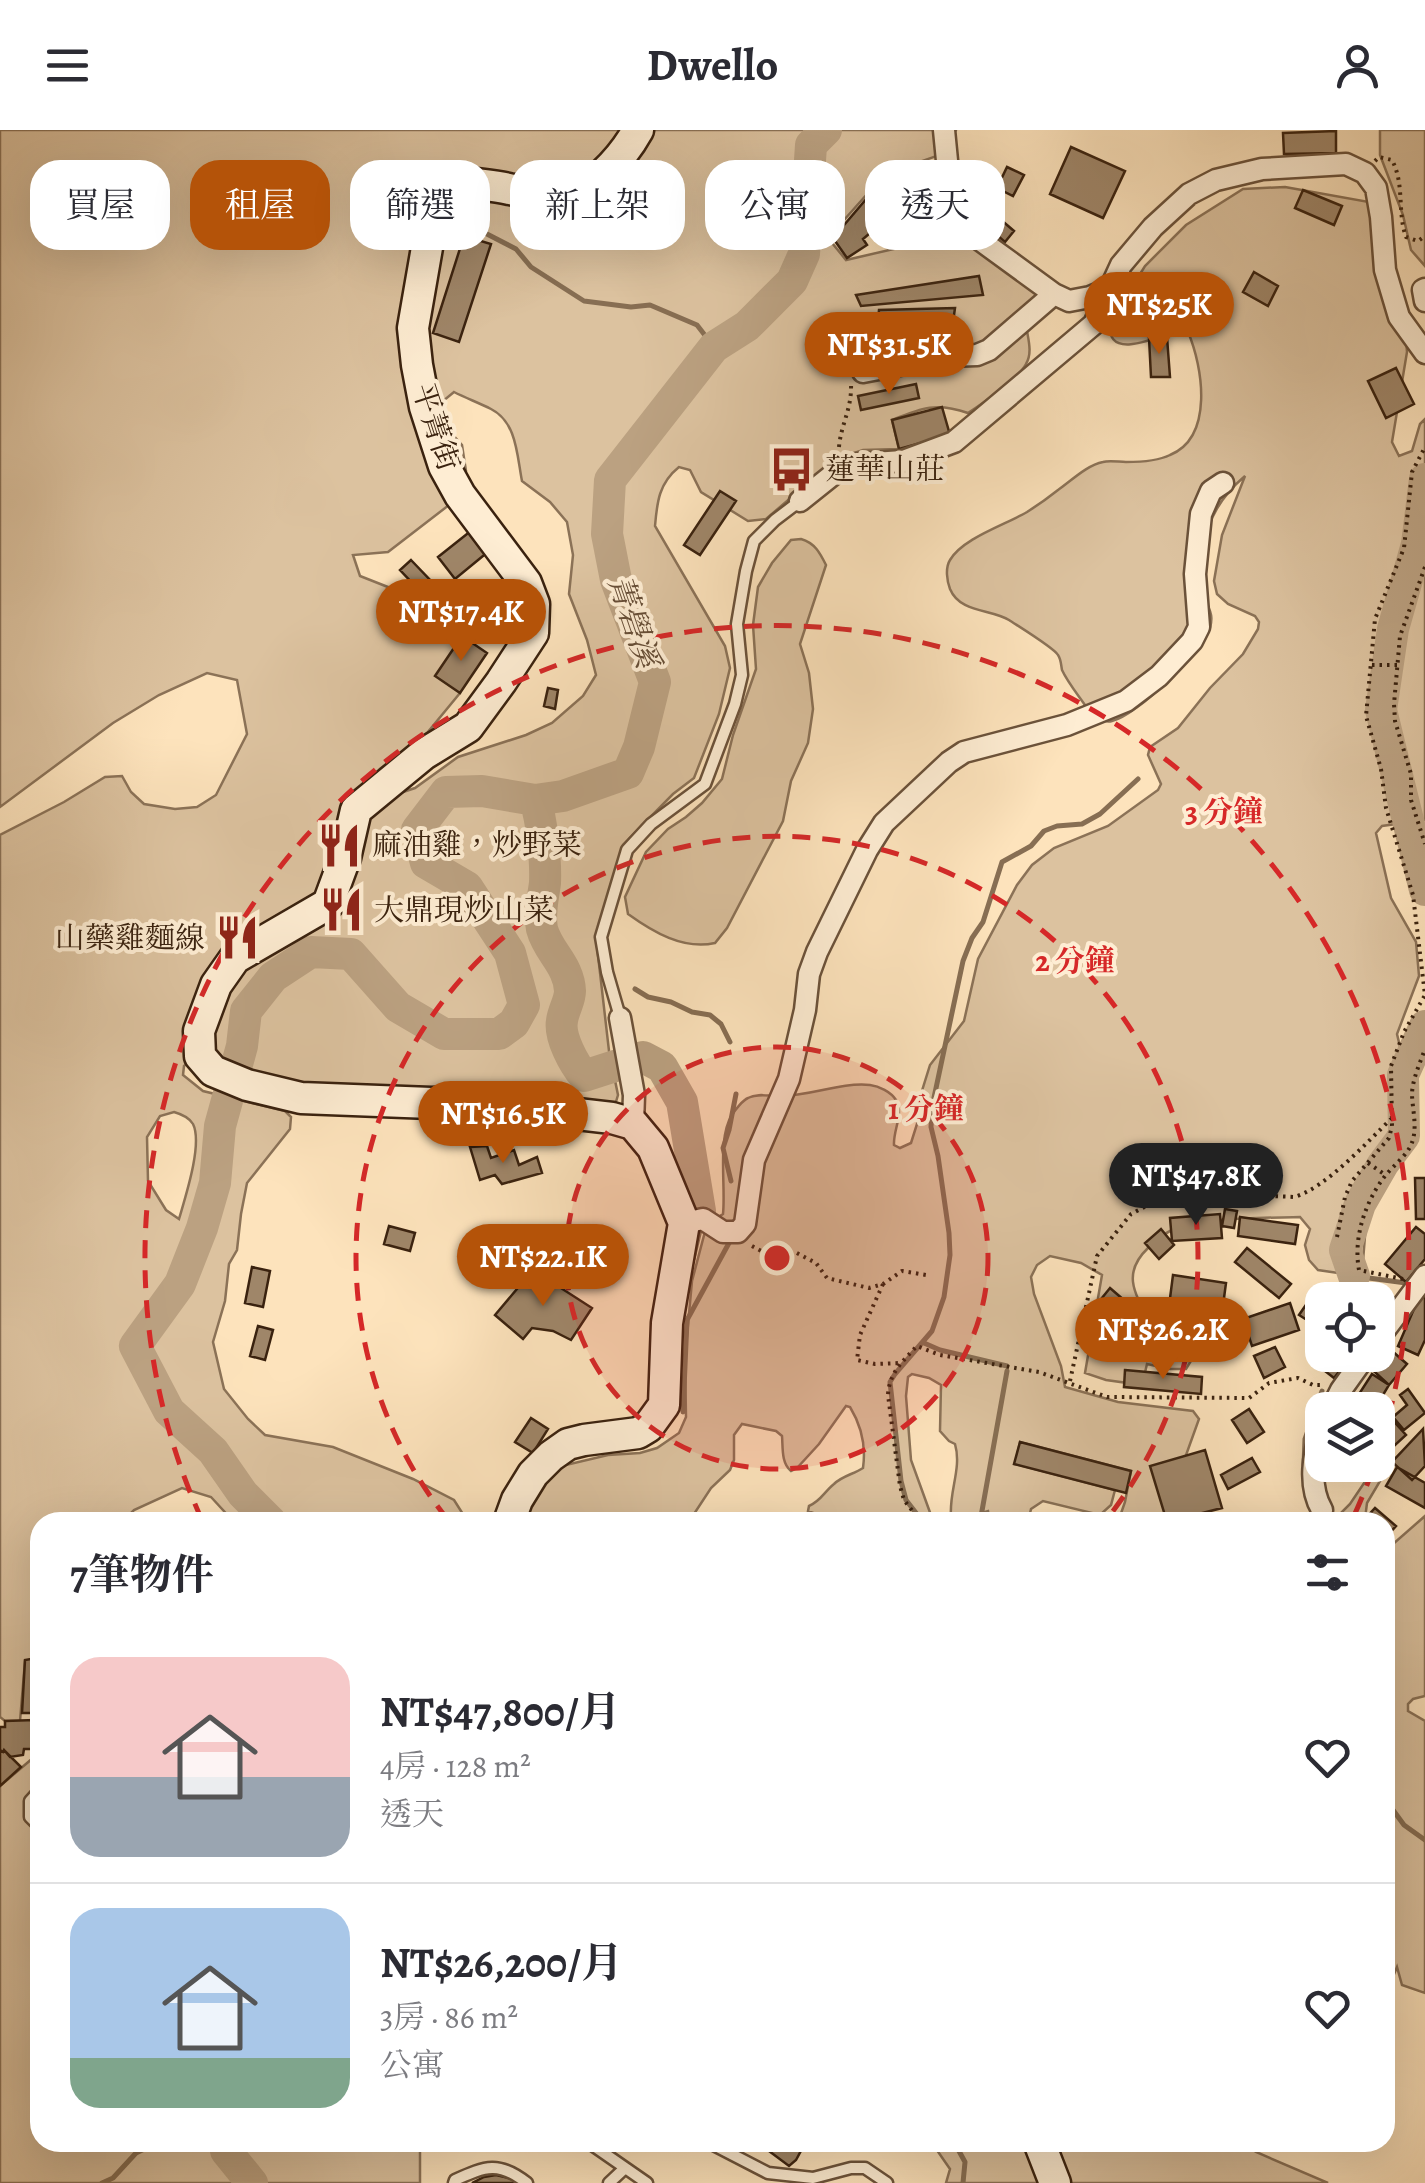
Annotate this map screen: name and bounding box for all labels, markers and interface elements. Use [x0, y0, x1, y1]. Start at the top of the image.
text: Dwello [647, 34, 778, 96]
icon: menu [40, 38, 95, 93]
icon: person [1330, 38, 1385, 93]
chip: 買屋 [30, 160, 170, 250]
chip: 租屋 [190, 160, 330, 250]
chip: 篩選 [350, 160, 490, 250]
chip: 新上架 [510, 160, 685, 250]
chip: 公寓 [705, 160, 845, 250]
chip: 透天 [865, 160, 1005, 250]
pin: NT$25K [1078, 272, 1240, 357]
text: NT$25K [1106, 282, 1212, 326]
pin: NT$31.5K [786, 312, 992, 397]
text: NT$31.5K [827, 322, 951, 366]
street label: 平菁街 [403, 378, 469, 476]
bus stop icon: 蓮華山莊 [768, 445, 816, 493]
place label: 蓮華山莊 [825, 449, 945, 489]
water label: 菁礐溪 [598, 568, 671, 676]
pin: NT$17.4K [358, 579, 564, 664]
text: NT$17.4K [398, 589, 524, 633]
text: 3 分鐘 [1185, 792, 1263, 832]
restaurant icon: 麻油雞，炒野菜 [315, 821, 363, 869]
place label: 麻油雞，炒野菜 [372, 825, 582, 865]
restaurant icon: 大鼎現炒山菜 [317, 886, 365, 934]
place label: 大鼎現炒山菜 [374, 890, 554, 930]
restaurant icon: 山藥雞麵線 [214, 914, 262, 962]
place label: 山藥雞麵線 [55, 918, 205, 958]
text: 2 分鐘 [1035, 941, 1115, 981]
pin: NT$16.5K [400, 1081, 606, 1166]
text: 1 分鐘 [888, 1089, 964, 1129]
text: NT$16.5K [440, 1091, 566, 1135]
pin: NT$47.8K [1093, 1143, 1299, 1228]
text: NT$47.8K [1131, 1153, 1261, 1197]
pin: NT$22.1K [440, 1224, 646, 1309]
text: NT$22.1K [479, 1234, 607, 1278]
centre of rings [759, 1240, 795, 1276]
map controls [1305, 1282, 1395, 1482]
button: locate [1305, 1282, 1395, 1372]
pin: NT$26.2K [1060, 1297, 1266, 1382]
text: NT$26.2K [1097, 1307, 1229, 1351]
button: layers [1305, 1392, 1395, 1482]
icon: filters [1300, 1545, 1355, 1600]
text: 7筆物件 [70, 1546, 214, 1603]
text: NT$47,800/月 [380, 1683, 621, 1740]
icon: home [150, 1697, 270, 1817]
icon: heart [1300, 1730, 1355, 1785]
text: 4房 · 128 m² [380, 1744, 531, 1788]
text: 透天 [380, 1792, 444, 1836]
text: NT$26,200/月 [380, 1934, 623, 1991]
icon: home [150, 1948, 270, 2068]
icon: heart [1300, 1981, 1355, 2036]
text: 3房 · 86 m² [380, 1995, 518, 2039]
text: 公寓 [380, 2043, 444, 2087]

